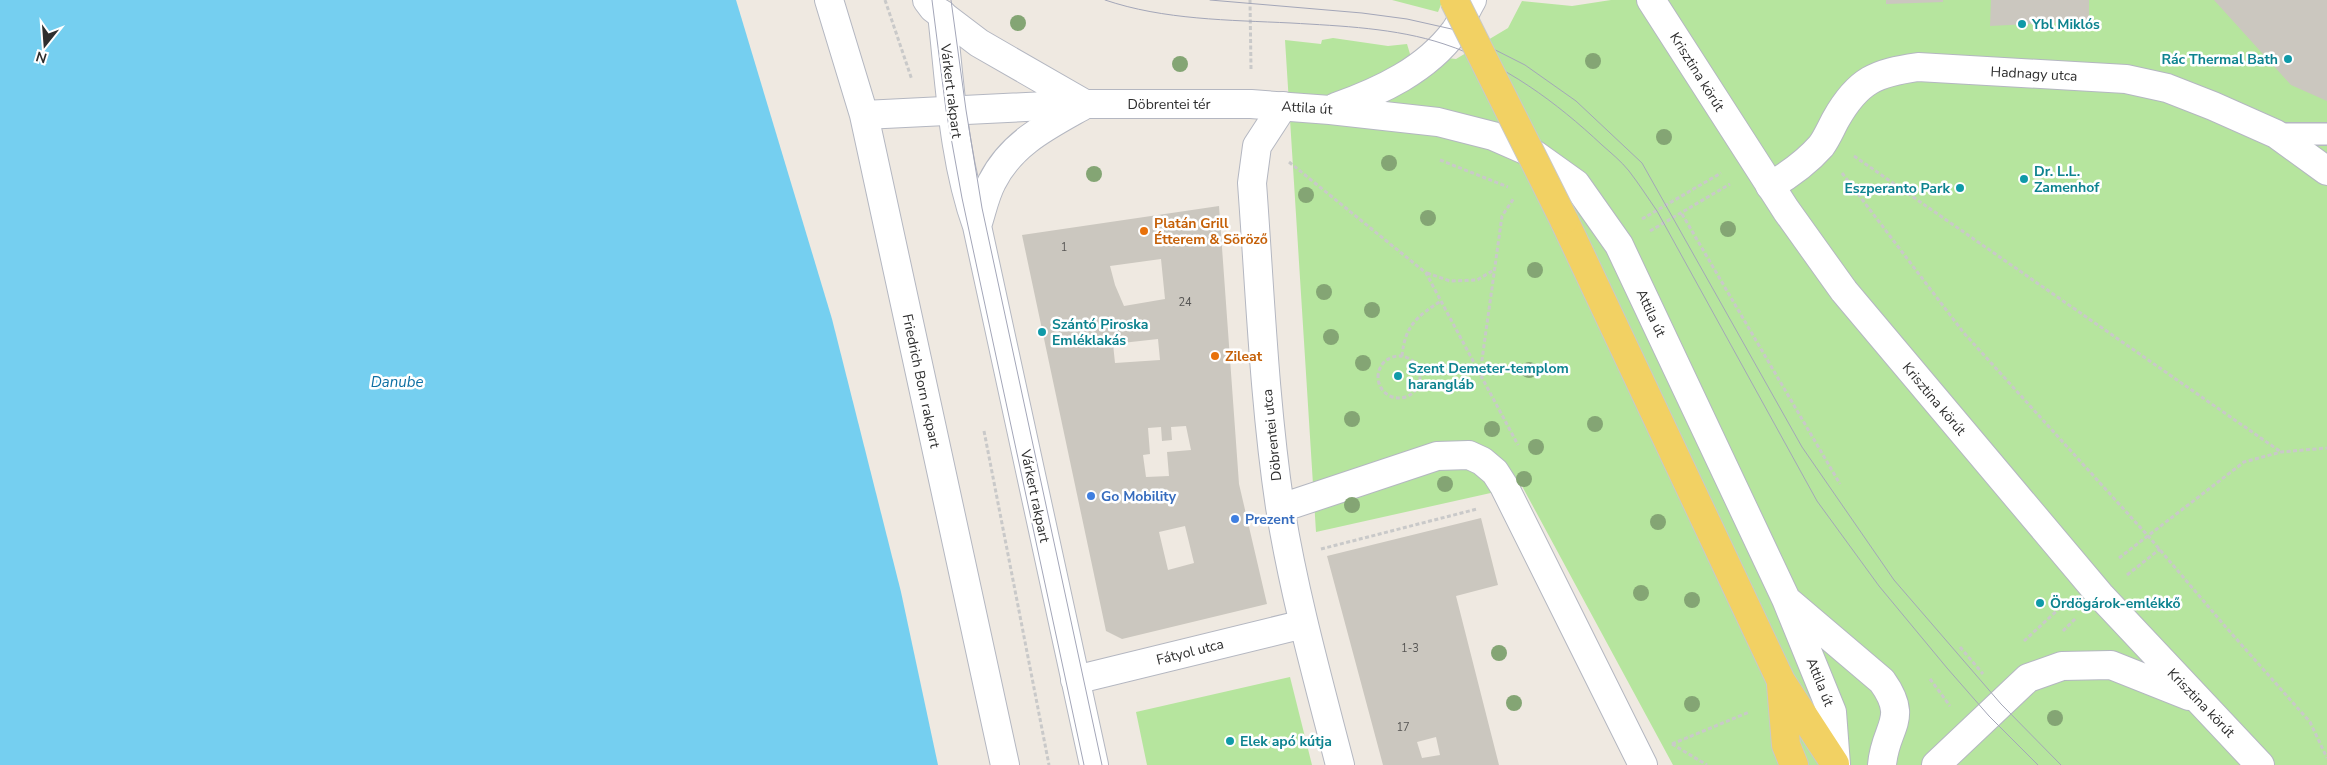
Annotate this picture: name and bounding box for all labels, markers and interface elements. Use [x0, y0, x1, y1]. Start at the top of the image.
place label: Ybl Miklós [2031, 15, 2100, 34]
marker: Ybl Miklós [2016, 18, 2028, 30]
north arrow [20, 20, 70, 70]
street label: Krisztina körút [1665, 29, 1729, 115]
street label: Várkert rakpart [936, 42, 966, 139]
text: N [34, 46, 49, 68]
place label: Rác Thermal Bath [2161, 50, 2278, 69]
marker: Rác Thermal Bath [2282, 53, 2294, 65]
street label: Hadnagy utca [1990, 62, 2078, 86]
street label: Döbrentei tér [1127, 95, 1211, 114]
street label: Attila út [1281, 97, 1333, 119]
place label: Dr. L.L. Zamenhof [2034, 162, 2100, 197]
marker: Dr. L.L. Zamenhof [2018, 173, 2030, 185]
place label: Eszperanto Park [1844, 179, 1950, 198]
marker: Eszperanto Park [1954, 182, 1966, 194]
place label: Platán Grill Étterem & Söröző [1154, 214, 1268, 249]
marker: Platán Grill Étterem & Söröző [1138, 225, 1150, 237]
house number: 1 [1061, 240, 1067, 255]
street label: Attila út [1632, 286, 1670, 340]
house number: 24 [1178, 295, 1192, 310]
street label: Friedrich Born rakpart [897, 312, 945, 450]
place label: Szántó Piroska Emléklakás [1052, 315, 1148, 350]
marker: Szántó Piroska Emléklakás [1036, 326, 1048, 338]
place label: Zileat [1225, 347, 1263, 366]
marker: Zileat [1209, 350, 1221, 362]
place label: Szent Demeter-templom harangláb [1408, 359, 1569, 394]
street label: Krisztina körút [1898, 359, 1970, 440]
marker: Szent Demeter-templom harangláb [1392, 370, 1404, 382]
water label: Danube [371, 372, 423, 392]
street label: Döbrentei utca [1258, 388, 1286, 482]
street label: Várkert rakpart [1016, 447, 1054, 544]
place label: Go Mobility [1101, 487, 1177, 506]
marker: Go Mobility [1085, 490, 1097, 502]
place label: Prezent [1245, 510, 1295, 529]
marker: Prezent [1229, 513, 1241, 525]
place label: Ördögárok-emlékkő [2050, 594, 2181, 613]
marker: Ördögárok-emlékkő [2034, 597, 2046, 609]
street label: Fátyol utca [1154, 634, 1226, 670]
house number: 1-3 [1401, 641, 1419, 656]
street label: Attila út [1802, 655, 1838, 709]
street label: Krisztina körút [2163, 664, 2239, 742]
house number: 17 [1396, 720, 1410, 735]
place label: Elek apó kútja [1240, 732, 1332, 751]
marker: Elek apó kútja [1224, 735, 1236, 747]

